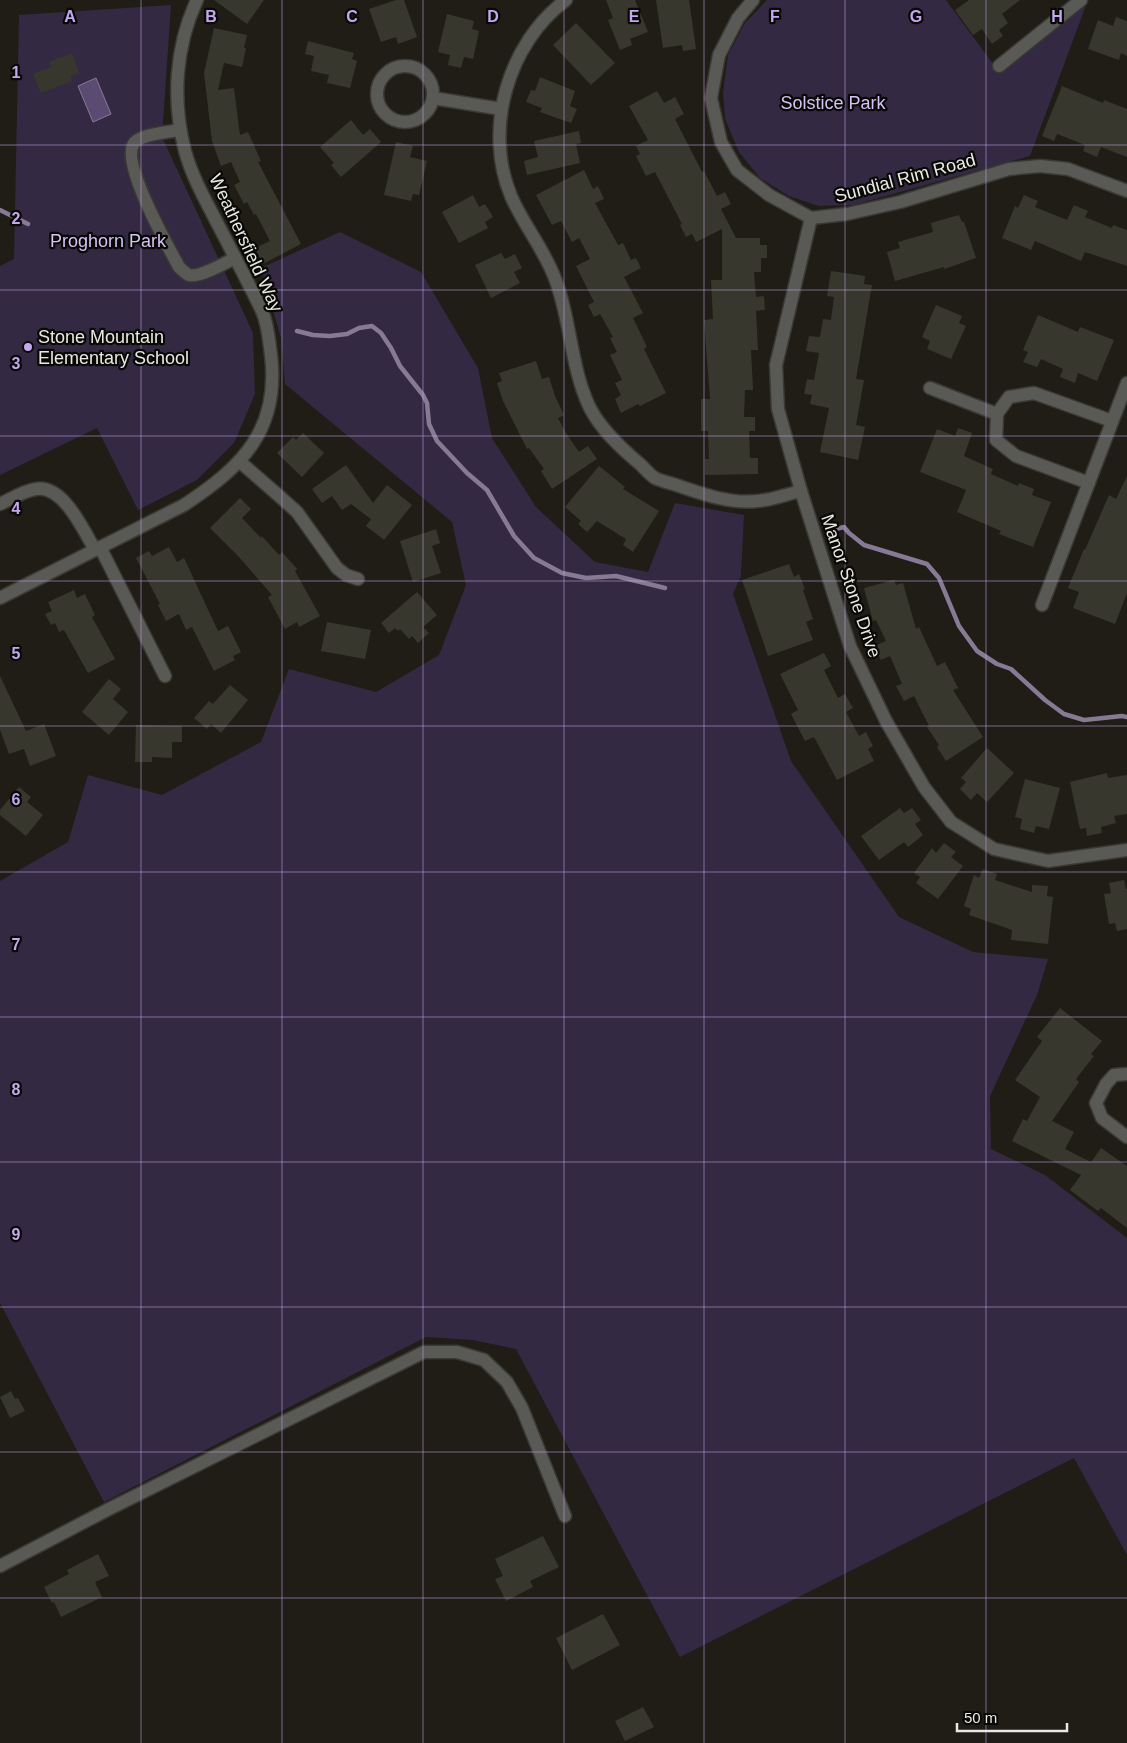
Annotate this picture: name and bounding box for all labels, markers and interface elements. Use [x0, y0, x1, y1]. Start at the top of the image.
text: A [64, 8, 76, 25]
text: B [205, 8, 217, 25]
text: C [346, 8, 358, 25]
text: D [487, 8, 499, 25]
text: E [629, 8, 640, 25]
text: F [770, 8, 780, 25]
text: G [910, 8, 922, 25]
text: H [1051, 8, 1063, 25]
text: 1 [12, 64, 21, 81]
park label: Solstice Park [780, 93, 887, 113]
street label: Sundial Rim Road [832, 150, 978, 206]
street label: Weathersfield Way [205, 171, 287, 315]
text: 2 [12, 210, 21, 227]
park label: Proghorn Park [50, 231, 167, 251]
place label: Stone Mountain Elementary School [38, 327, 189, 368]
marker: Stone Mountain Elementary School [22, 341, 34, 353]
text: 3 [12, 355, 21, 372]
text: 4 [12, 500, 21, 517]
street label: Manor Stone Drive [817, 512, 885, 660]
text: 5 [12, 645, 21, 662]
text: 6 [12, 791, 21, 808]
text: 7 [12, 936, 21, 953]
text: 8 [12, 1081, 21, 1098]
text: 9 [12, 1226, 21, 1243]
scale bar [957, 1700, 1067, 1732]
text: 50 m [964, 1709, 997, 1726]

